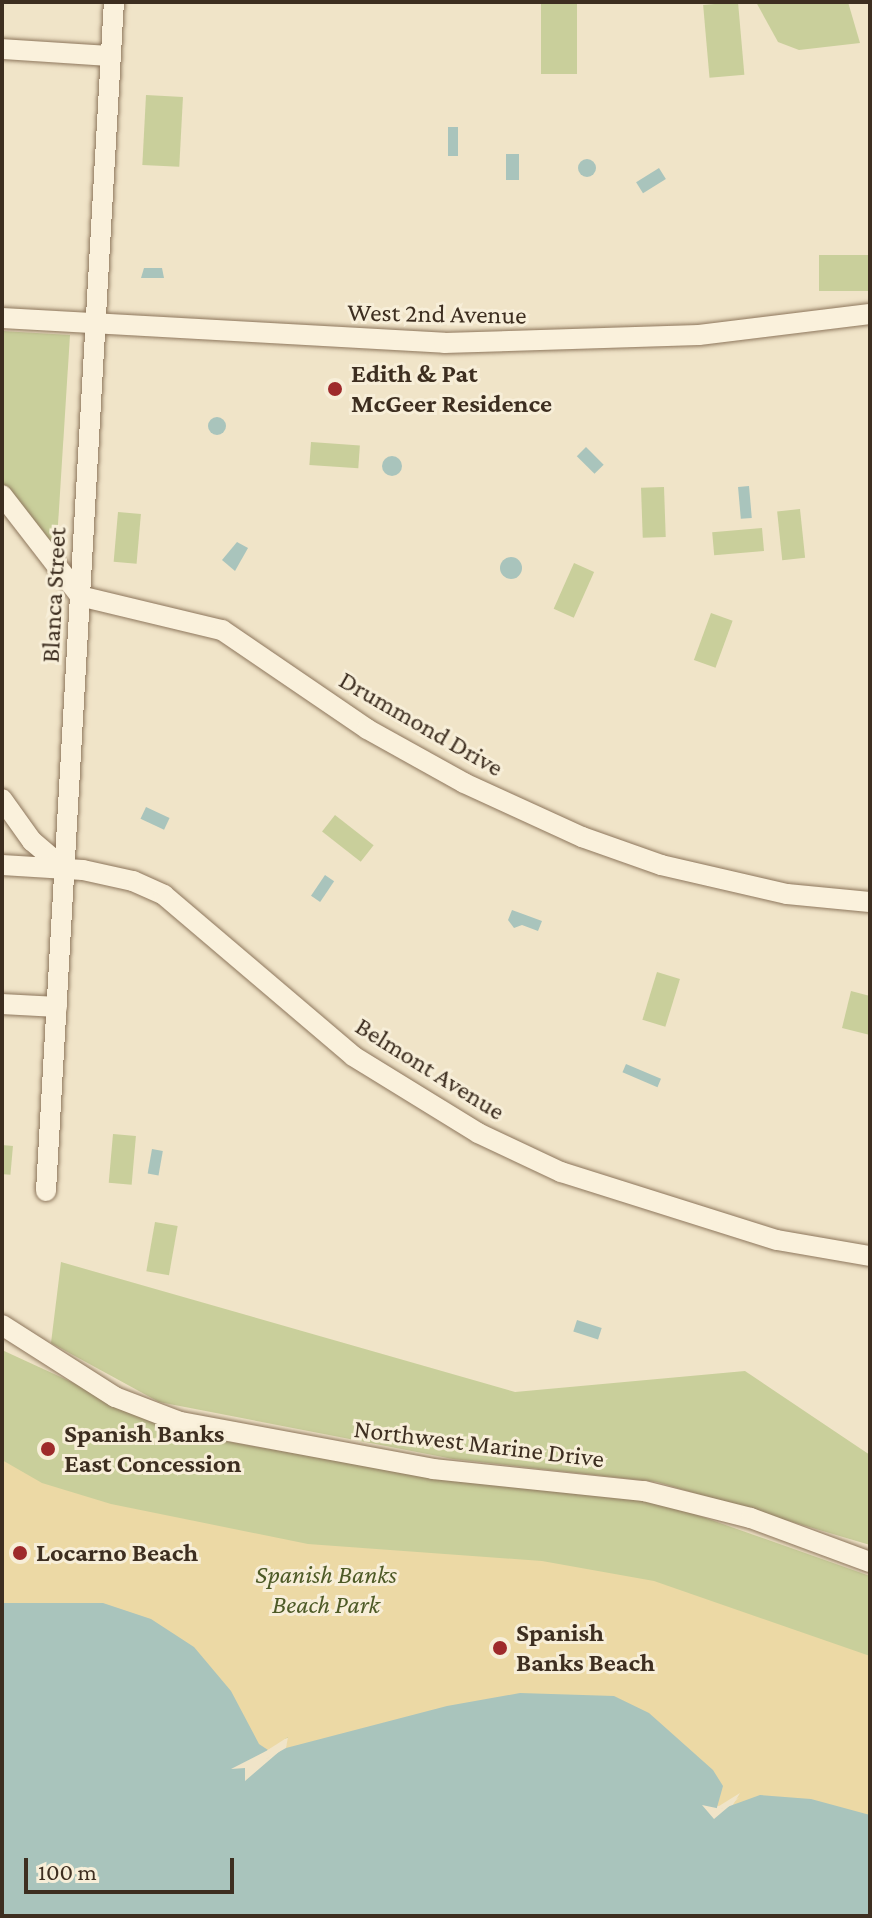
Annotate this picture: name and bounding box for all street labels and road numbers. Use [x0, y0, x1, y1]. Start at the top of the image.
street label: West 2nd Avenue [347, 297, 527, 331]
street label: Blanca Street [35, 526, 73, 664]
street label: Drummond Drive [333, 664, 509, 784]
street label: Belmont Avenue [350, 1011, 510, 1127]
street label: Northwest Marine Drive [352, 1413, 606, 1475]

